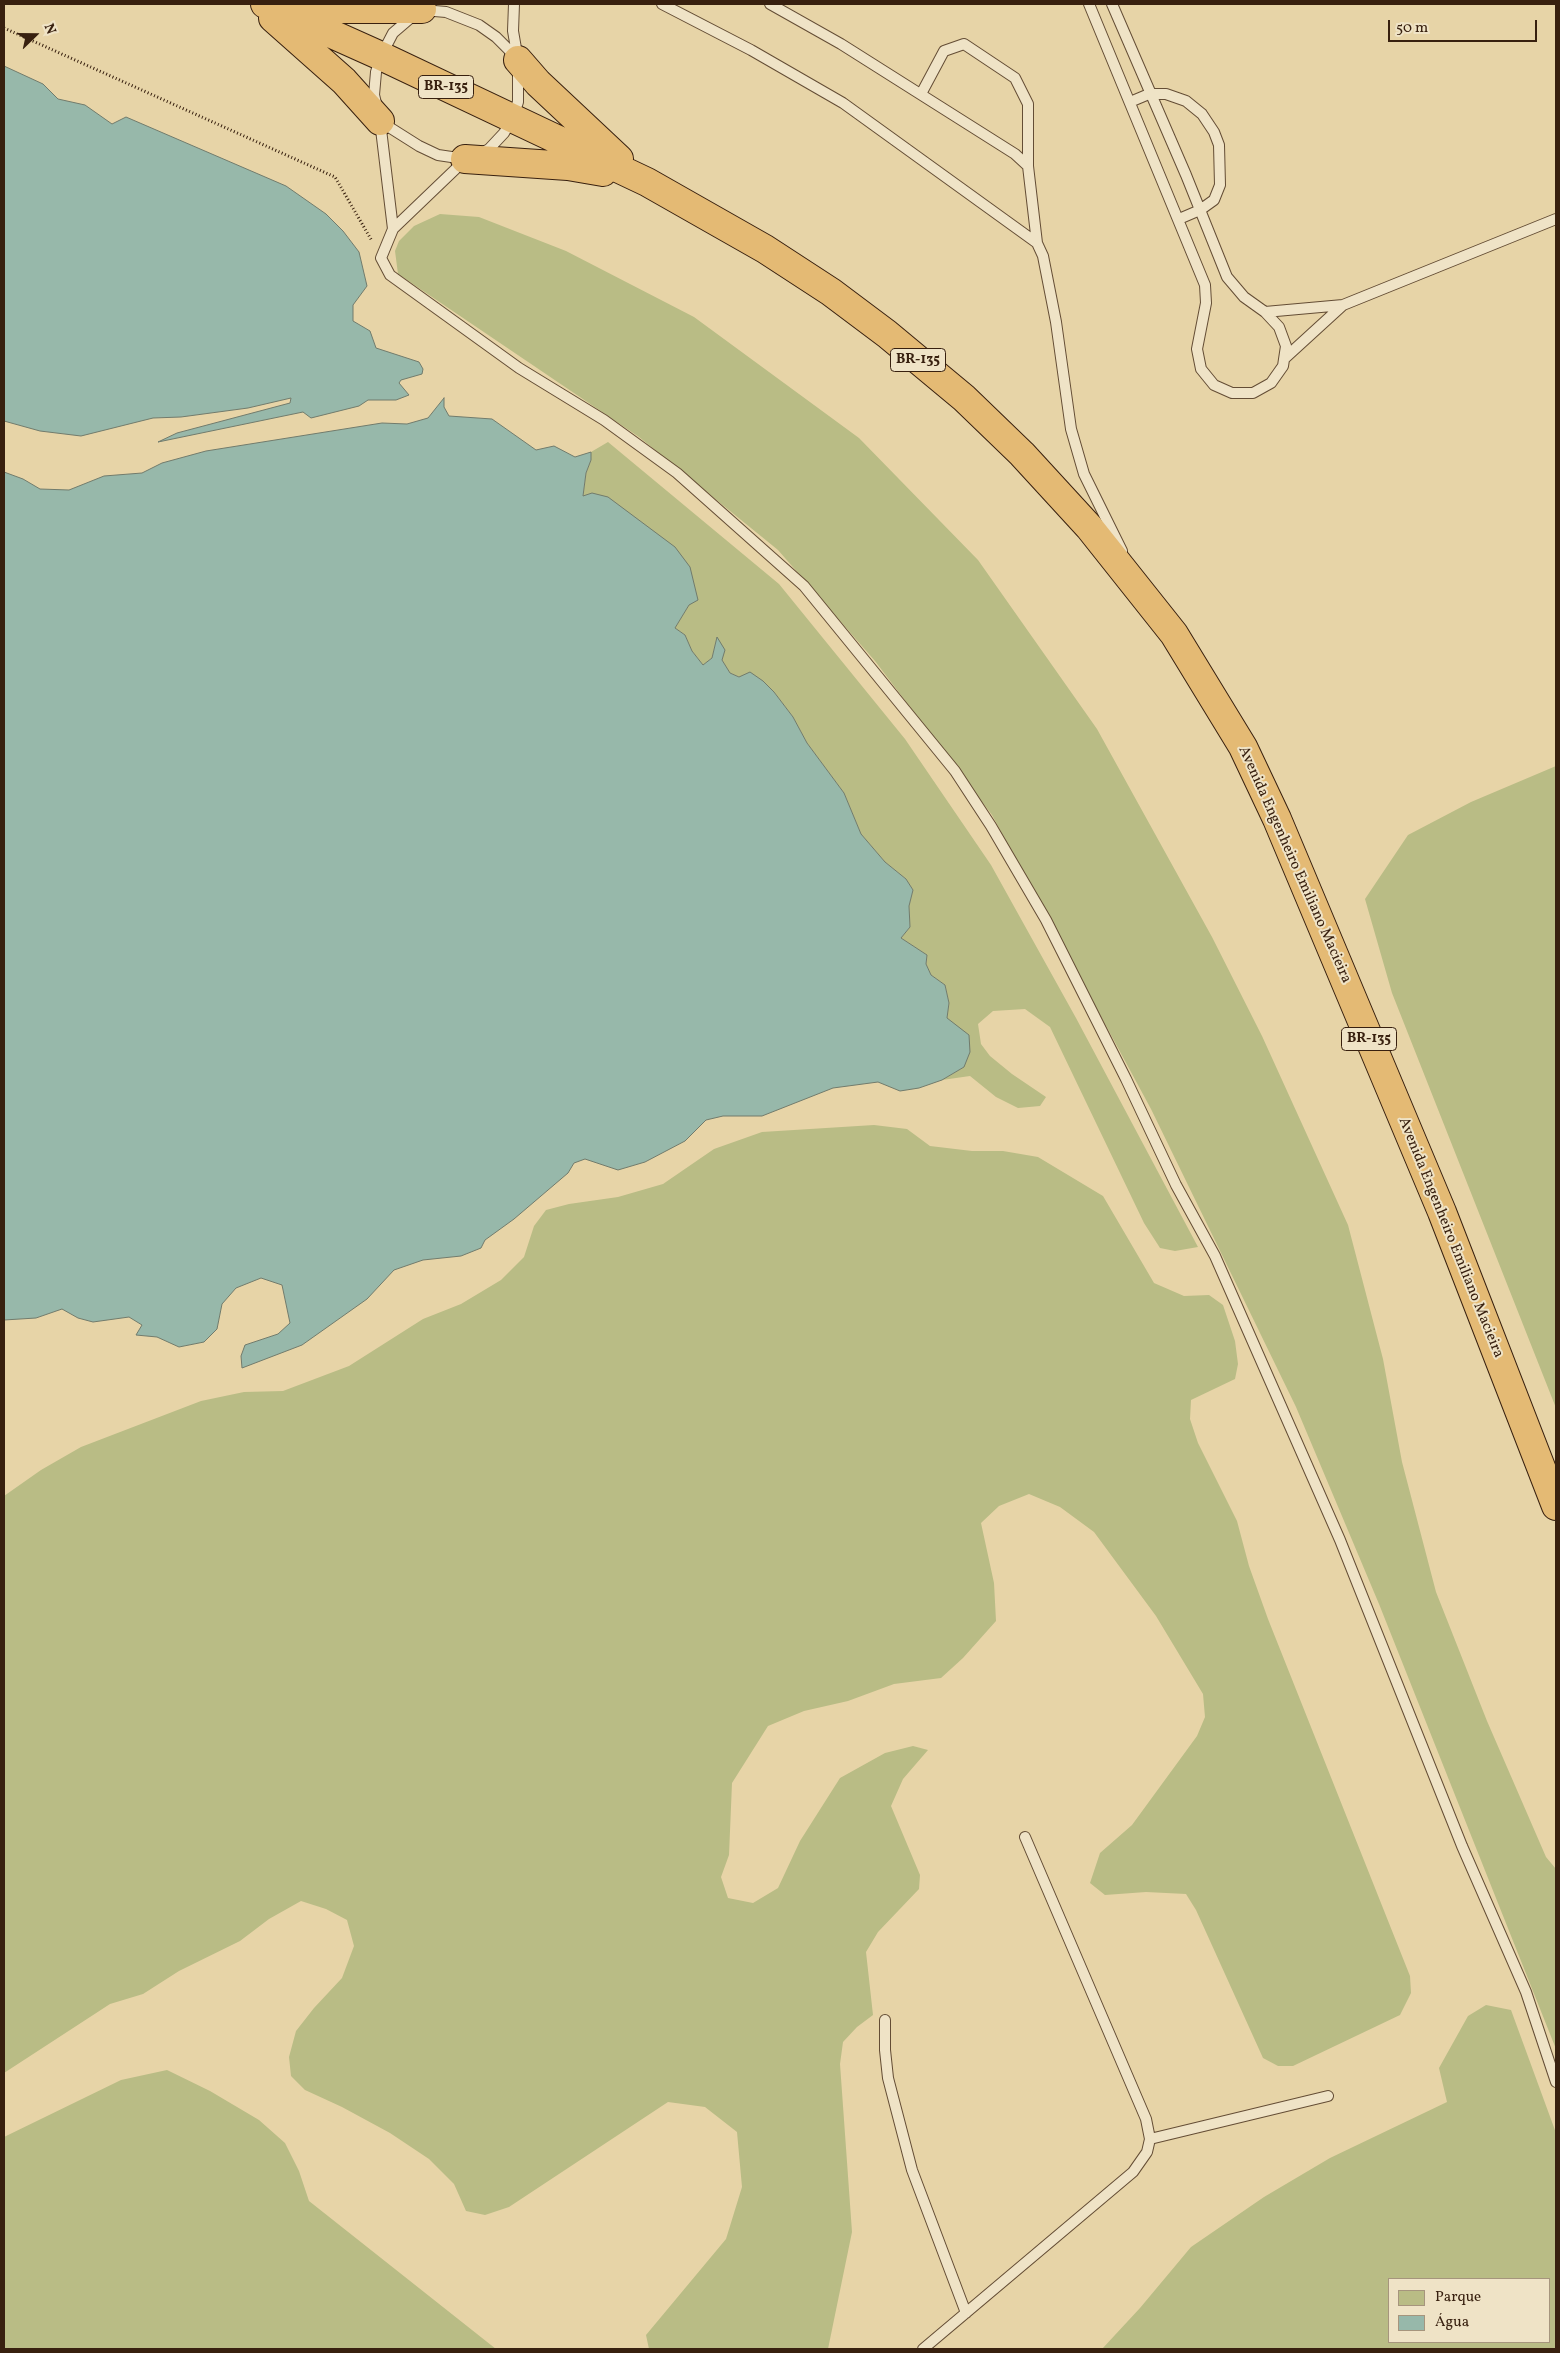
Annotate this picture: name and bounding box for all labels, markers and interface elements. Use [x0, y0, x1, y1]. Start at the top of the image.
north arrow [10, 10, 60, 60]
scale bar [1390, 10, 1539, 42]
text: 50 m [1396, 18, 1428, 39]
text: N [39, 21, 60, 37]
road number: BR-135 [418, 75, 474, 98]
road number: BR-135 [890, 348, 946, 372]
street label: Avenida Engenheiro Emiliano Macieira [1233, 744, 1355, 986]
road number: BR-135 [1342, 1028, 1396, 1050]
street label: Avenida Engenheiro Emiliano Macieira [1393, 1115, 1507, 1361]
legend [1388, 2278, 1550, 2343]
text: Parque [1435, 2287, 1481, 2308]
text: Água [1435, 2312, 1469, 2333]

